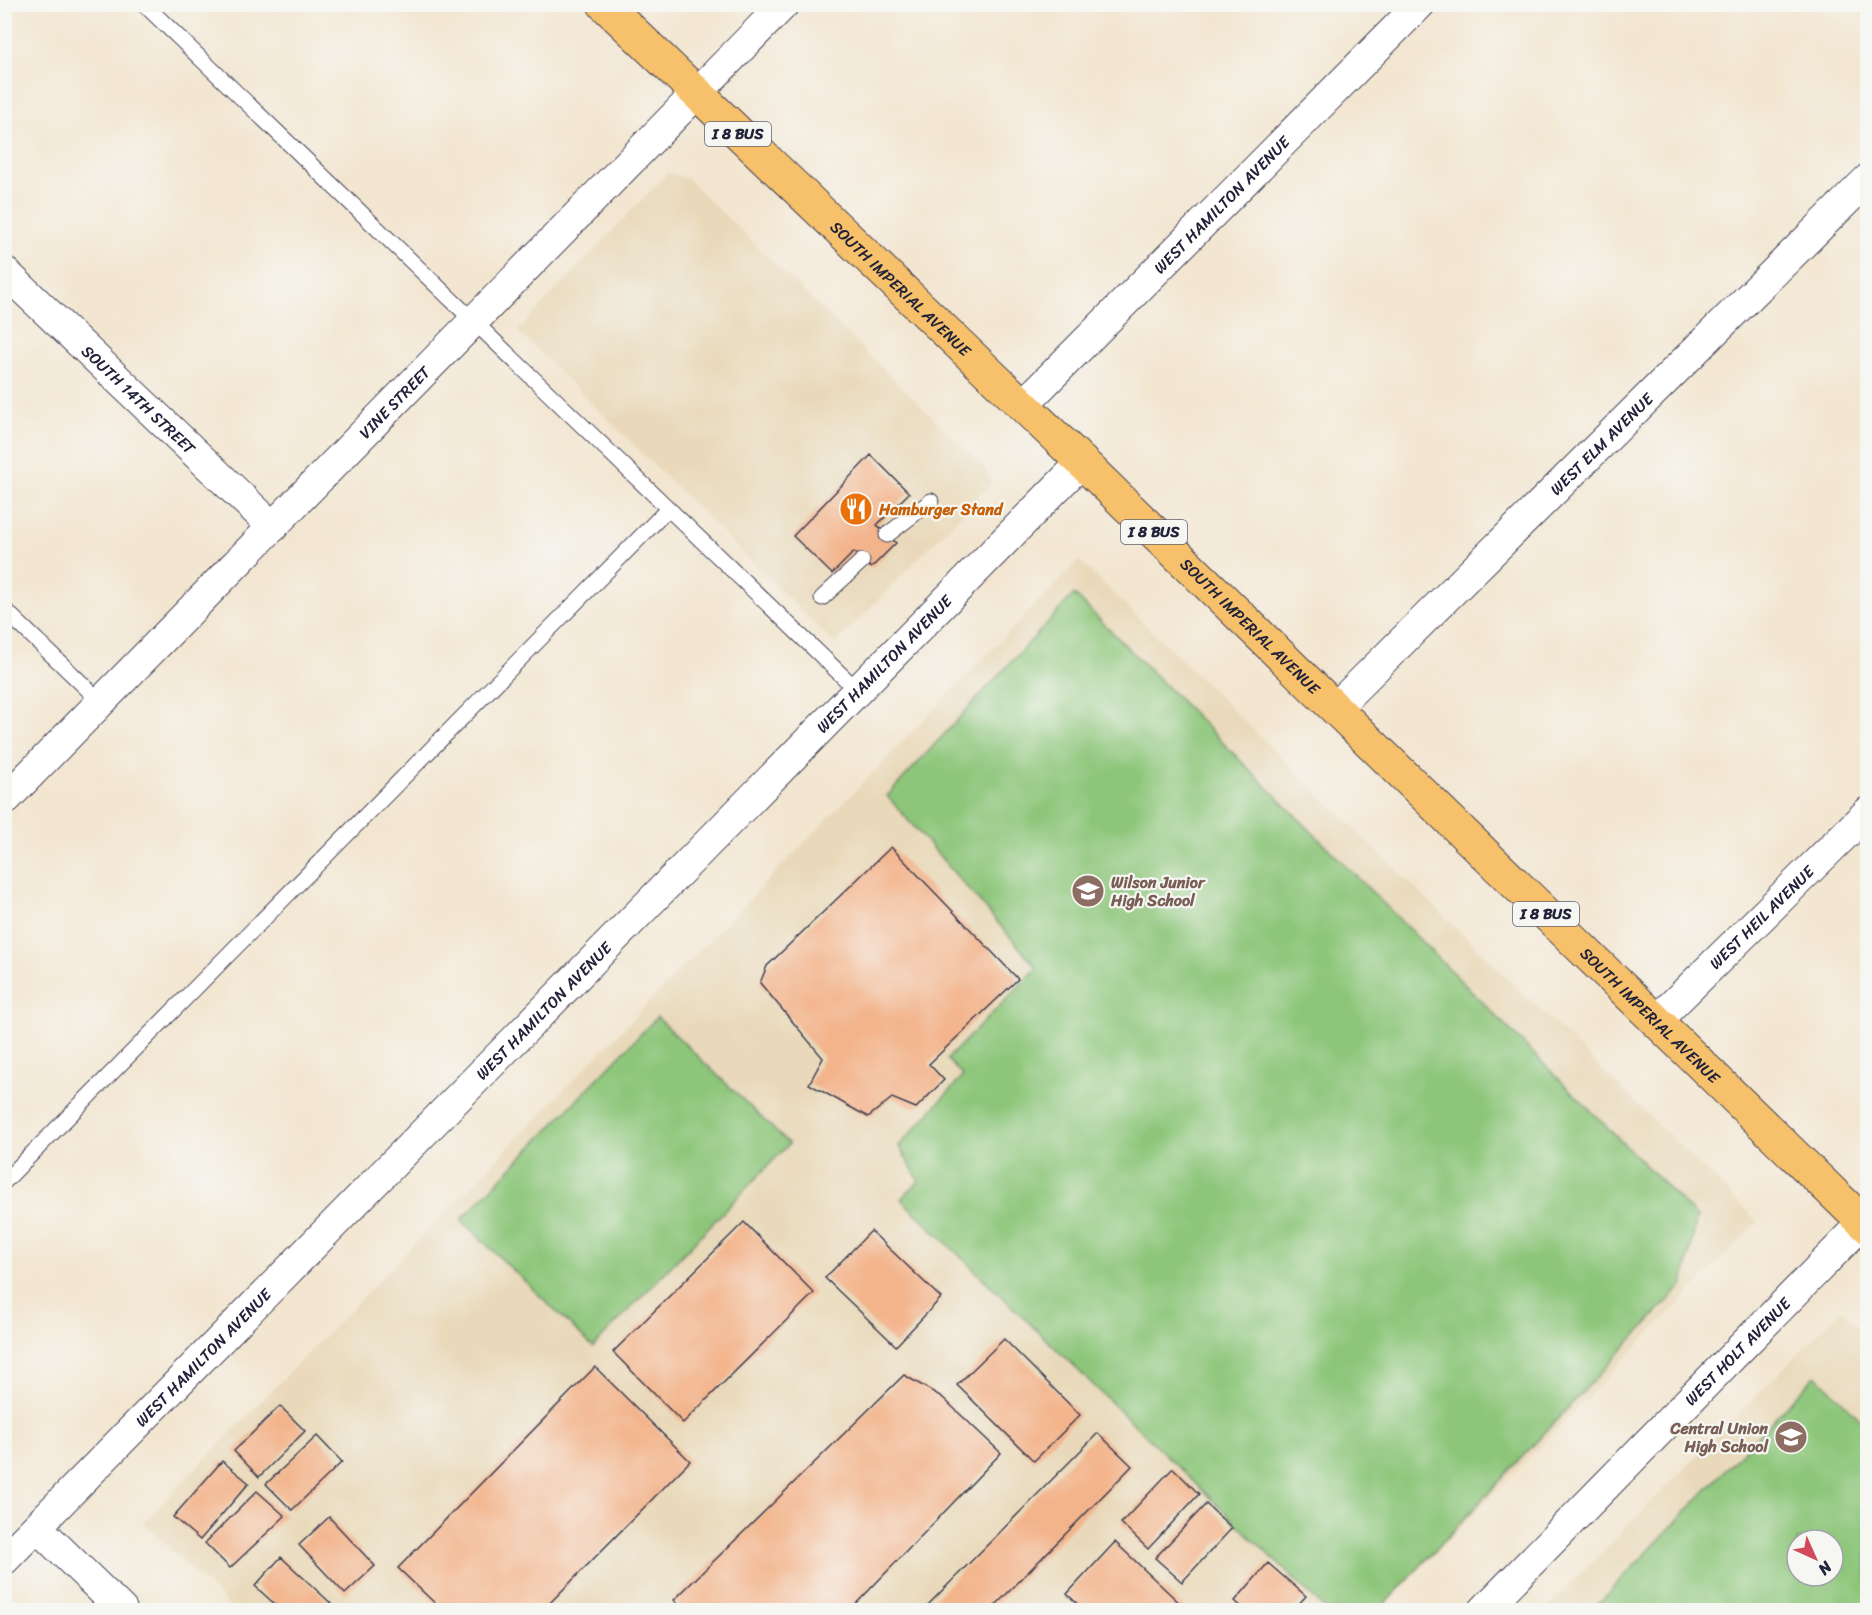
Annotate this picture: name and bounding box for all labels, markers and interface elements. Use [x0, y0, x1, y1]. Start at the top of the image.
road number: I 8 BUS [705, 122, 771, 146]
street label: WEST HAMILTON AVENUE [1146, 128, 1298, 281]
street label: SOUTH IMPERIAL AVENUE [823, 214, 979, 365]
street label: SOUTH 14TH STREET [74, 338, 203, 462]
street label: VINE STREET [352, 358, 438, 446]
street label: WEST ELM AVENUE [1543, 385, 1661, 503]
restaurant icon: Hamburger Stand [838, 491, 874, 527]
place label: Hamburger Stand [878, 495, 1004, 524]
road number: I 8 BUS [1121, 520, 1187, 544]
street label: SOUTH IMPERIAL AVENUE [1173, 551, 1328, 703]
street label: WEST HAMILTON AVENUE [809, 587, 960, 740]
street label: WEST HEIL AVENUE [1702, 857, 1822, 977]
place label: Wilson Junior High School [1110, 868, 1206, 915]
school or university icon: Wilson Junior High School [1070, 873, 1106, 909]
road number: I 8 BUS [1513, 902, 1579, 926]
street label: WEST HAMILTON AVENUE [469, 934, 620, 1087]
street label: SOUTH IMPERIAL AVENUE [1573, 940, 1728, 1092]
street label: WEST HAMILTON AVENUE [128, 1281, 279, 1434]
street label: WEST HOLT AVENUE [1677, 1290, 1799, 1413]
place label: Central Union High School [1669, 1414, 1769, 1461]
school or university icon: Central Union High School [1773, 1419, 1809, 1455]
north arrow [1785, 1528, 1845, 1588]
text: N [1810, 1553, 1840, 1583]

